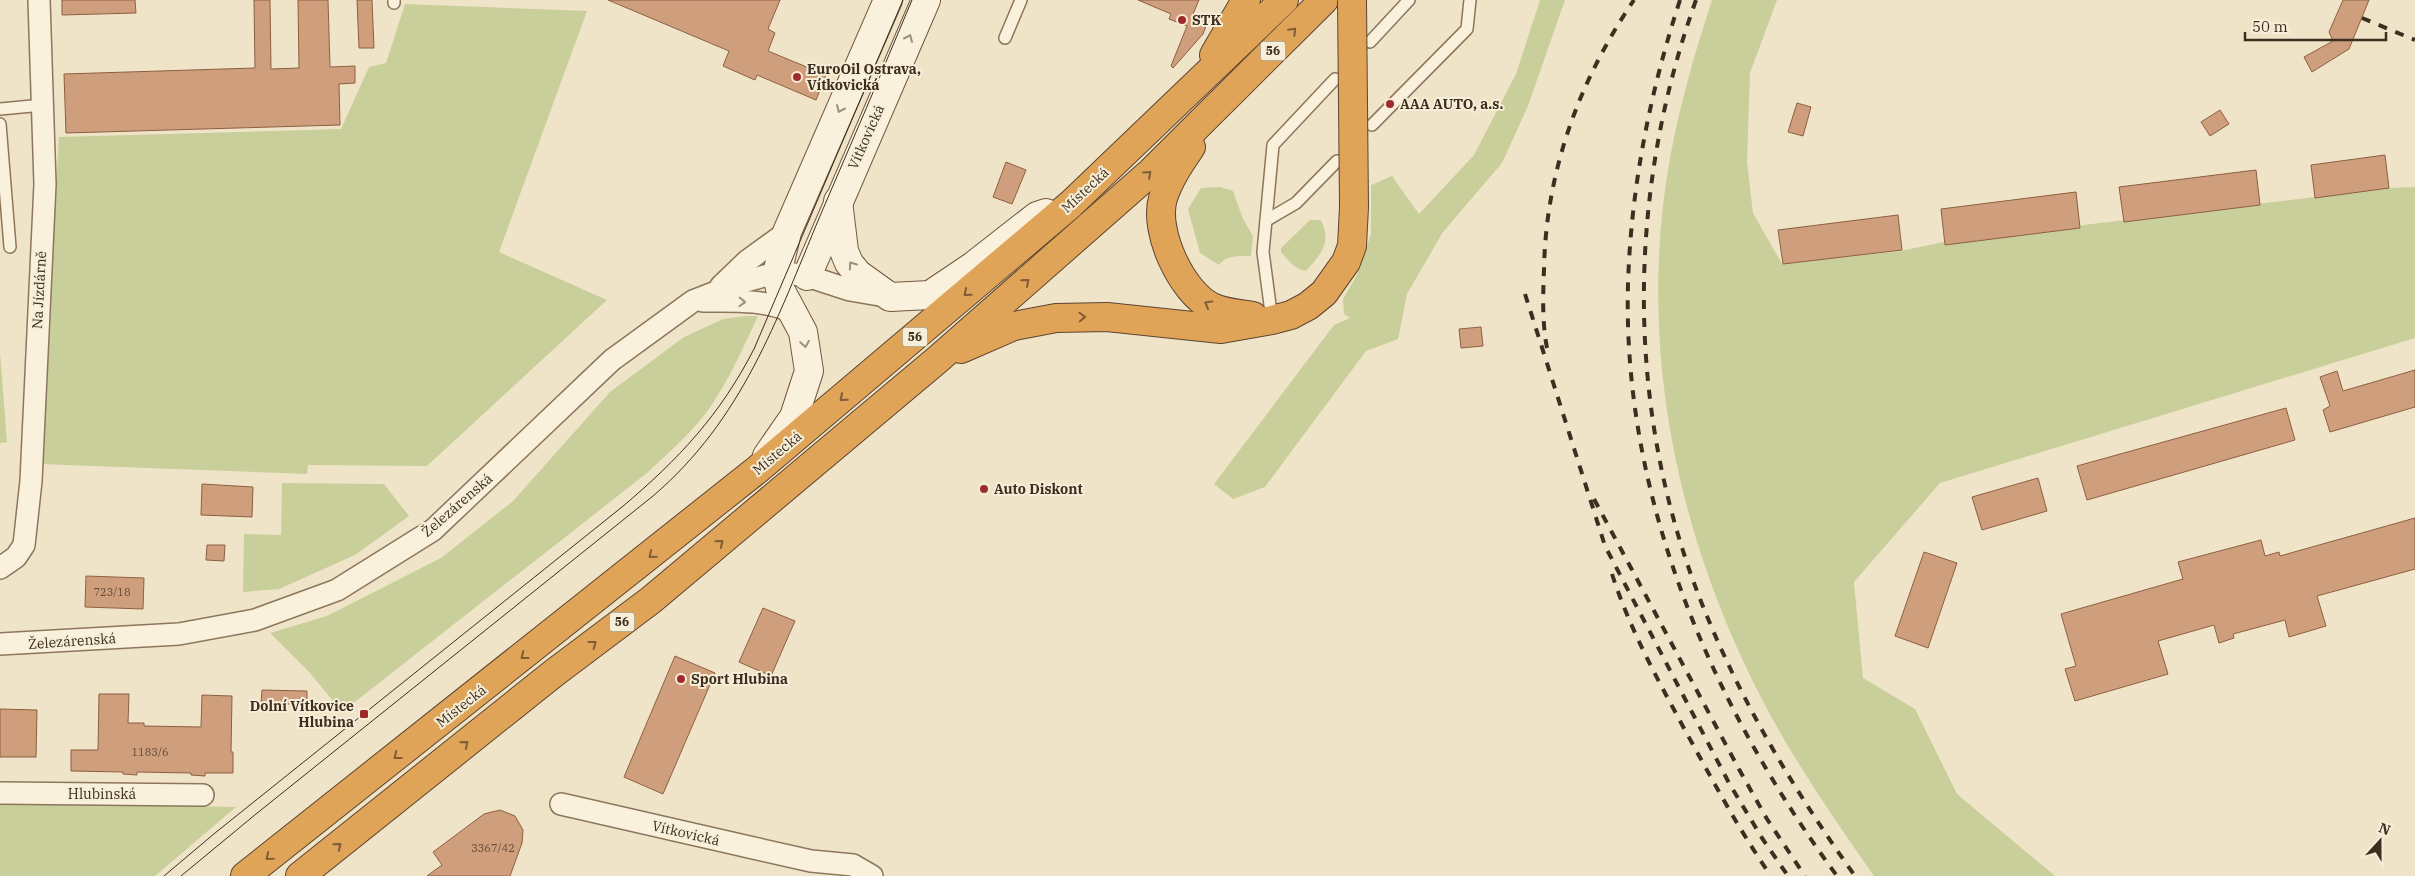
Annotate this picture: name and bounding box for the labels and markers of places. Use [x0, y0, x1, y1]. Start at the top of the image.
place label: STK [1192, 11, 1222, 29]
marker: STK [1176, 14, 1188, 26]
place label: EuroOil Ostrava, Vítkovická [807, 60, 921, 94]
marker: EuroOil Ostrava, Vítkovická [791, 71, 803, 83]
place label: AAA AUTO, a.s. [1400, 95, 1503, 113]
marker: AAA AUTO, a.s. [1384, 98, 1396, 110]
place label: Auto Diskont [994, 480, 1083, 498]
marker: Auto Diskont [978, 483, 990, 495]
place label: Sport Hlubina [691, 670, 788, 688]
marker: Sport Hlubina [675, 673, 687, 685]
place label: Dolní Vítkovice Hlubina [250, 697, 354, 731]
marker: Dolní Vítkovice Hlubina [358, 708, 370, 720]

